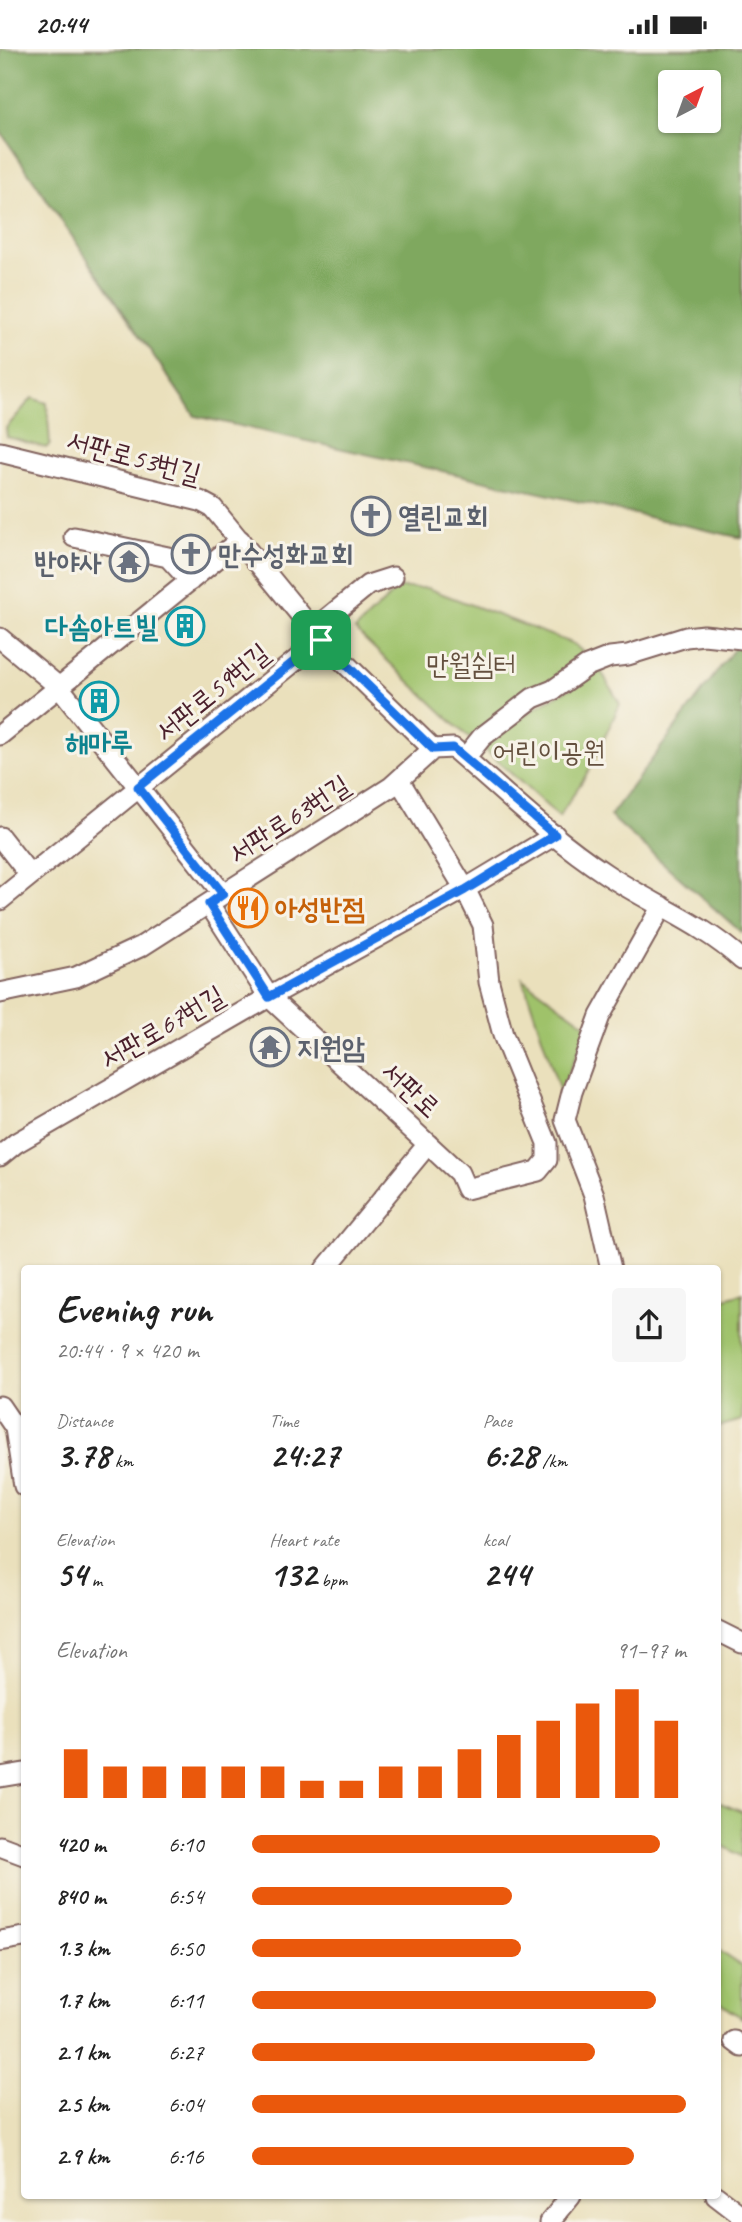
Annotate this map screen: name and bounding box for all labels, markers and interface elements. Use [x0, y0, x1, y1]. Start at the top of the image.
text: 20:44 [35, 8, 87, 41]
north arrow [658, 70, 721, 133]
map controls [658, 70, 721, 133]
street label: 서판로53번길 [63, 422, 205, 492]
church icon: 열린교회 [350, 495, 392, 537]
place label: 열린교회 [398, 499, 488, 534]
church icon: 만수성화교회 [170, 533, 212, 575]
place label: 만수성화교회 [218, 537, 353, 572]
temple icon: 반야사 [108, 541, 150, 583]
place label: 반야사 [34, 545, 102, 580]
building icon: 다솜아트빌 [164, 605, 206, 647]
place label: 다솜아트빌 [45, 609, 158, 644]
pin [291, 610, 351, 670]
icon: arrive [302, 621, 340, 659]
street label: 서판로59번길 [147, 635, 277, 749]
park label: 만월쉼터 [426, 647, 516, 682]
building icon: 해마루 [78, 680, 120, 722]
place label: 해마루 [65, 725, 133, 760]
park label: 어린이공원 [493, 734, 605, 769]
street label: 서판로63번길 [222, 767, 356, 871]
restaurant icon: 아성반점 [227, 887, 269, 929]
place label: 아성반점 [275, 891, 365, 926]
street label: 서판로67번길 [94, 977, 230, 1077]
temple icon: 지원암 [249, 1026, 291, 1068]
place label: 지원암 [297, 1030, 365, 1065]
street label: 서판로 [374, 1053, 448, 1125]
text: Evening run [56, 1286, 212, 1333]
button: share [612, 1288, 686, 1362]
text: 20:44 · 9 × 420 m [56, 1336, 199, 1365]
text: Distance [56, 1409, 113, 1433]
text: Time [269, 1409, 298, 1433]
text: Pace [483, 1409, 512, 1433]
text: 3.78 [56, 1433, 110, 1478]
text: 24:27 [269, 1433, 339, 1478]
text: 6:28 [483, 1433, 538, 1478]
text: km [110, 1449, 133, 1473]
text: /km [538, 1449, 567, 1473]
text: Elevation [56, 1528, 114, 1552]
text: Heart rate [269, 1528, 339, 1552]
text: kcal [483, 1528, 508, 1552]
text: 54 [56, 1552, 87, 1597]
text: 132 [269, 1552, 317, 1597]
text: 244 [483, 1552, 530, 1597]
text: m [87, 1568, 102, 1592]
text: bpm [317, 1568, 347, 1592]
text: Elevation [56, 1636, 127, 1665]
text: 91–97 m [616, 1636, 686, 1665]
text: 420 m [56, 1830, 106, 1859]
text: 6:10 [168, 1830, 204, 1859]
text: 840 m [56, 1882, 106, 1911]
text: 6:54 [168, 1882, 204, 1911]
text: 1.3 km [56, 1934, 110, 1963]
text: 6:50 [168, 1934, 204, 1963]
text: 1.7 km [56, 1986, 109, 2015]
text: 6:11 [168, 1986, 204, 2015]
text: 2.1 km [56, 2038, 110, 2067]
text: 6:27 [168, 2038, 204, 2067]
text: 2.5 km [56, 2090, 109, 2119]
text: 6:04 [168, 2090, 204, 2119]
text: 2.9 km [56, 2142, 109, 2171]
text: 6:16 [168, 2142, 204, 2171]

